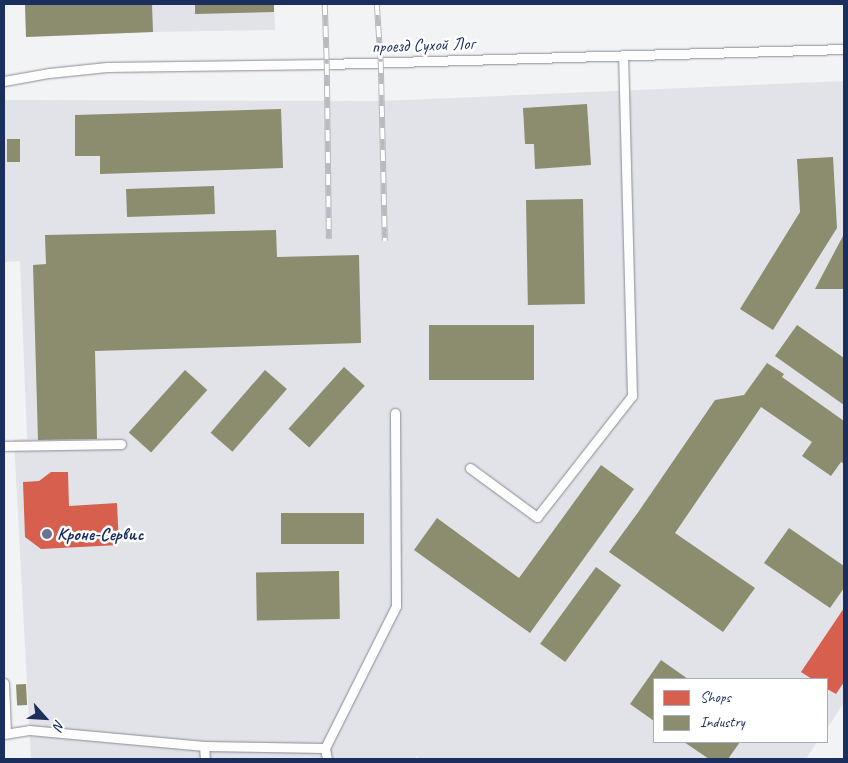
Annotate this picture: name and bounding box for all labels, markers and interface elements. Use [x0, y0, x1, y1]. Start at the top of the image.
street label: проезд Сухой Лог [371, 32, 475, 58]
place label: Кроне-Сервис [57, 523, 144, 545]
marker: Кроне-Сервис [41, 528, 53, 540]
legend [653, 678, 828, 743]
text: Shops [700, 688, 731, 707]
north arrow [20, 693, 70, 743]
text: Industry [700, 713, 745, 732]
text: N [49, 717, 68, 732]

